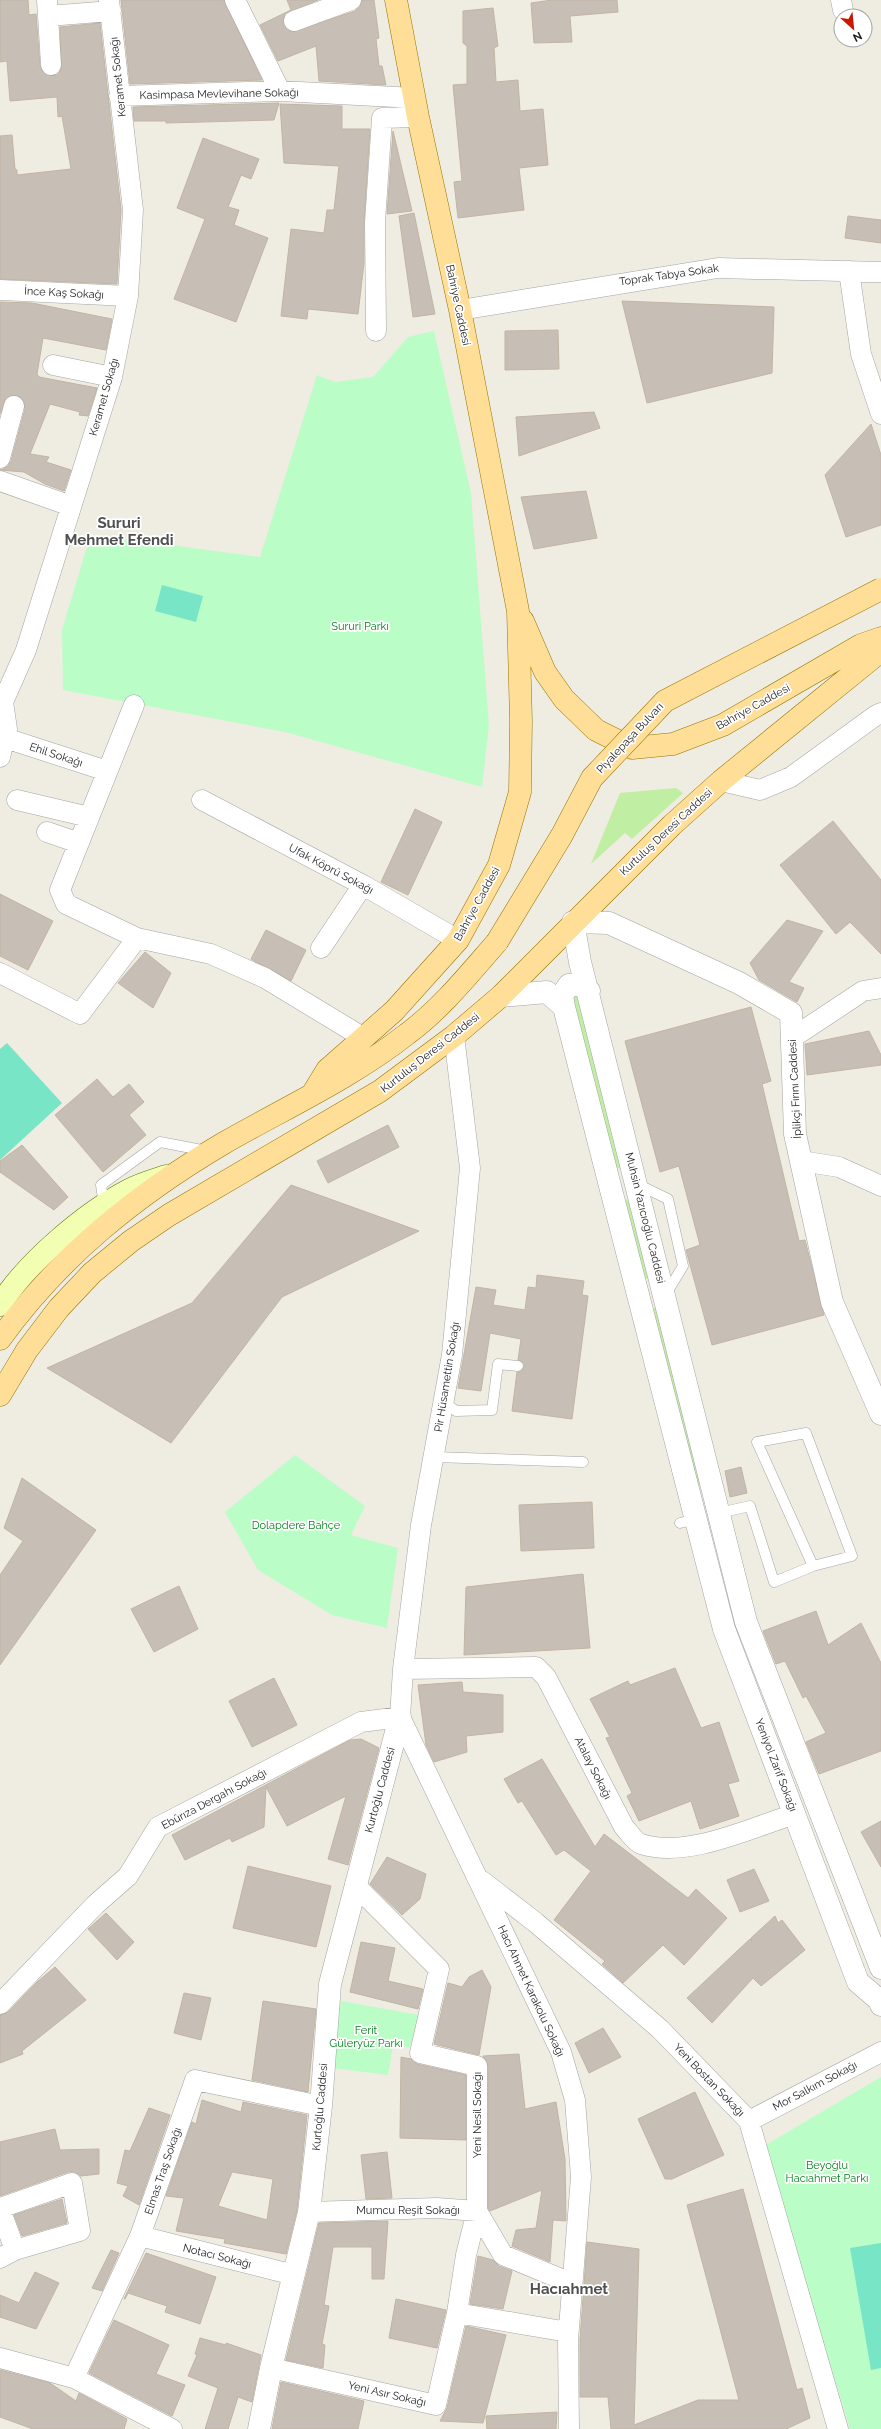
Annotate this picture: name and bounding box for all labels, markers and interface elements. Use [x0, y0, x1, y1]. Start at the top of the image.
north arrow [833, 8, 873, 48]
text: N [851, 29, 864, 44]
street label: Keramet Sokağı [107, 36, 129, 118]
street label: Kasimpasa Mevlevihane Sokağı [139, 86, 299, 102]
street label: Toprak Tabya Sokak [618, 262, 720, 288]
street label: Bahriye Caddesi [443, 263, 473, 347]
street label: İnce Kaş Sokağı [24, 284, 104, 302]
street label: Keramet Sokağı [87, 357, 121, 437]
district label: Sururi Mehmet Efendi [65, 514, 174, 549]
park label: Sururi Parkı [331, 620, 389, 633]
street label: Bahriye Caddesi [714, 681, 792, 733]
street label: Piyalepaşa Bulvarı [594, 700, 666, 776]
street label: Ehil Sokağı [28, 740, 84, 770]
street label: Kurtuluş Deresi Caddesi [617, 786, 715, 878]
street label: Ufak Köprü Sokağı [286, 841, 376, 897]
street label: Bahriye Caddesi [451, 865, 503, 943]
street label: Kurtuluş Deresi Caddesi [378, 1010, 482, 1096]
street label: İplikçi Fırını Caddesi [786, 1039, 804, 1139]
street label: Muhsin Yazıcıoğlu Caddesi [622, 1151, 668, 1285]
street label: Pir Hüsamettin Sokağı [432, 1321, 462, 1433]
park label: Dolapdere Bahçe [252, 1519, 341, 1532]
street label: Yeniyol Zarif Sokağı [752, 1717, 800, 1813]
street label: Atalay Sokağı [572, 1735, 614, 1801]
street label: Kurtoğlu Caddesi [362, 1746, 398, 1834]
street label: Ebûrıza Dergahı Sokağı [159, 1766, 269, 1832]
street label: Hacı Ahmet Karakolu Sokağı [495, 1923, 567, 2059]
park label: Ferit Güleryüz Parkı [329, 2024, 403, 2050]
street label: Yeni Bostan Sokağı [671, 2041, 747, 2119]
street label: Mor Salkım Sokağı [771, 2058, 859, 2114]
street label: Kurtoğlu Caddesi [310, 2063, 330, 2151]
street label: Yeni Nesil Sokağı [471, 2072, 484, 2158]
street label: Elmas Traş Sokağı [142, 2126, 184, 2216]
park label: Beyoğlu Hacıahmet Parkı [786, 2159, 868, 2185]
street label: Mumcu Reşit Sokağı [356, 2204, 460, 2217]
street label: Notacı Sokağı [181, 2241, 253, 2271]
district label: Hacıahmet [530, 2280, 608, 2298]
street label: Yeni Asır Sokağı [347, 2379, 427, 2409]

